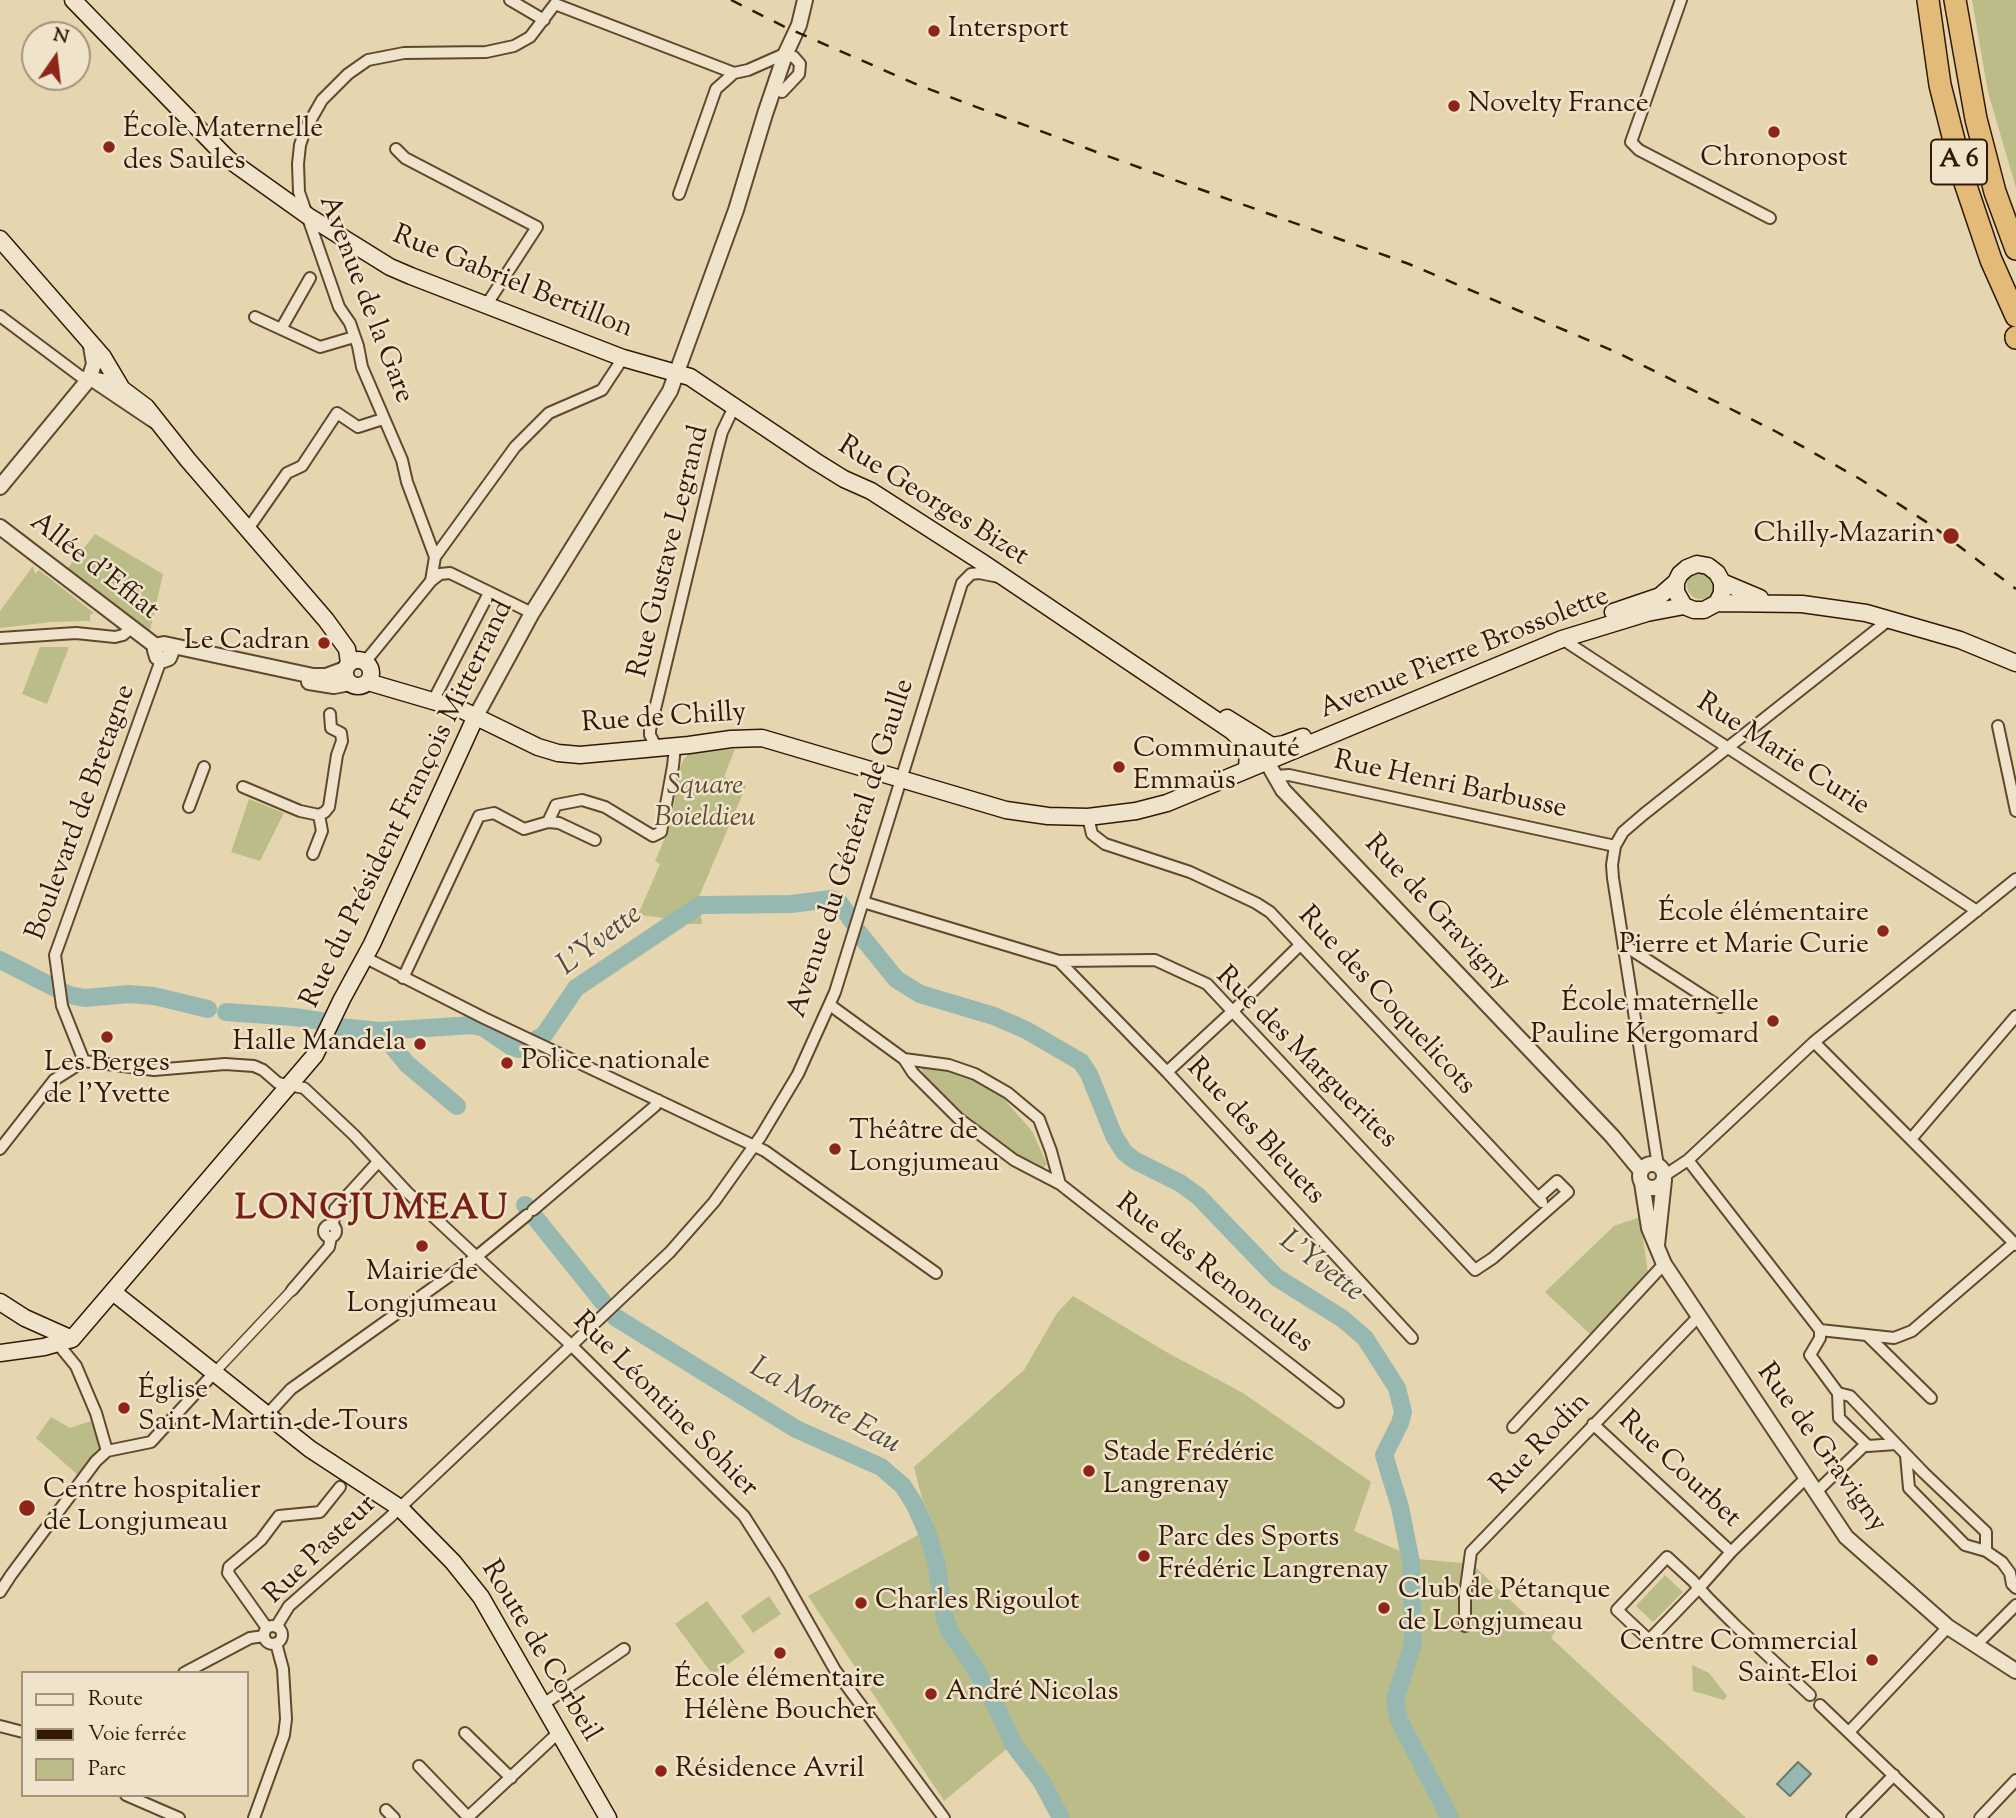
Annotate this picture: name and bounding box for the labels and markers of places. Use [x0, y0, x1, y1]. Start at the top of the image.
place label: Intersport [948, 14, 1069, 48]
marker: Intersport [926, 23, 942, 39]
place label: Novelty France [1468, 89, 1649, 123]
marker: Novelty France [1446, 98, 1462, 114]
place label: École Maternelle des Saules [123, 114, 323, 180]
marker: Chronopost [1766, 124, 1782, 140]
marker: École Maternelle des Saules [101, 139, 117, 155]
place label: Chronopost [1700, 143, 1848, 177]
place label: Chilly-Mazarin [1753, 519, 1935, 553]
marker: Chilly-Mazarin [1941, 526, 1961, 546]
place label: Le Cadran [184, 626, 310, 660]
marker: Le Cadran [316, 635, 332, 651]
place label: Communauté Emmaüs [1133, 734, 1300, 800]
marker: Communauté Emmaüs [1111, 759, 1127, 775]
place label: École élémentaire Pierre et Marie Curie [1619, 898, 1869, 964]
marker: École élémentaire Pierre et Marie Curie [1875, 923, 1891, 939]
place label: École maternelle Pauline Kergomard [1530, 988, 1759, 1054]
marker: École maternelle Pauline Kergomard [1765, 1013, 1781, 1029]
place label: Halle Mandela [233, 1027, 406, 1061]
marker: Les Berges de l'Yvette [99, 1029, 115, 1045]
marker: Halle Mandela [412, 1036, 428, 1052]
place label: Police nationale [521, 1046, 710, 1080]
place label: Les Berges de l'Yvette [44, 1048, 170, 1114]
marker: Police nationale [499, 1055, 515, 1071]
place label: Théâtre de Longjumeau [849, 1116, 1000, 1182]
marker: Théâtre de Longjumeau [827, 1141, 843, 1157]
marker: Mairie de Longjumeau [414, 1238, 430, 1254]
place label: Mairie de Longjumeau [347, 1257, 497, 1323]
place label: Église Saint-Martin-de-Tours [138, 1375, 408, 1441]
marker: Église Saint-Martin-de-Tours [116, 1400, 132, 1416]
place label: Stade Frédéric Langrenay [1103, 1438, 1275, 1504]
marker: Stade Frédéric Langrenay [1081, 1463, 1097, 1479]
place label: Centre hospitalier de Longjumeau [43, 1475, 261, 1541]
marker: Centre hospitalier de Longjumeau [17, 1498, 37, 1518]
place label: Parc des Sports Frédéric Langrenay [1158, 1523, 1388, 1589]
marker: Parc des Sports Frédéric Langrenay [1136, 1548, 1152, 1564]
place label: Club de Pétanque de Longjumeau [1398, 1575, 1611, 1641]
place label: Charles Rigoulot [875, 1586, 1080, 1620]
marker: Charles Rigoulot [853, 1595, 869, 1611]
marker: Club de Pétanque de Longjumeau [1376, 1600, 1392, 1616]
place label: Centre Commercial Saint-Eloi [1620, 1627, 1858, 1693]
marker: École élémentaire Hélène Boucher [772, 1645, 788, 1661]
marker: Centre Commercial Saint-Eloi [1864, 1652, 1880, 1668]
place label: École élémentaire Hélène Boucher [675, 1664, 885, 1730]
place label: André Nicolas [945, 1677, 1119, 1711]
marker: André Nicolas [923, 1686, 939, 1702]
place label: Résidence Avril [675, 1754, 865, 1788]
marker: Résidence Avril [653, 1763, 669, 1779]

